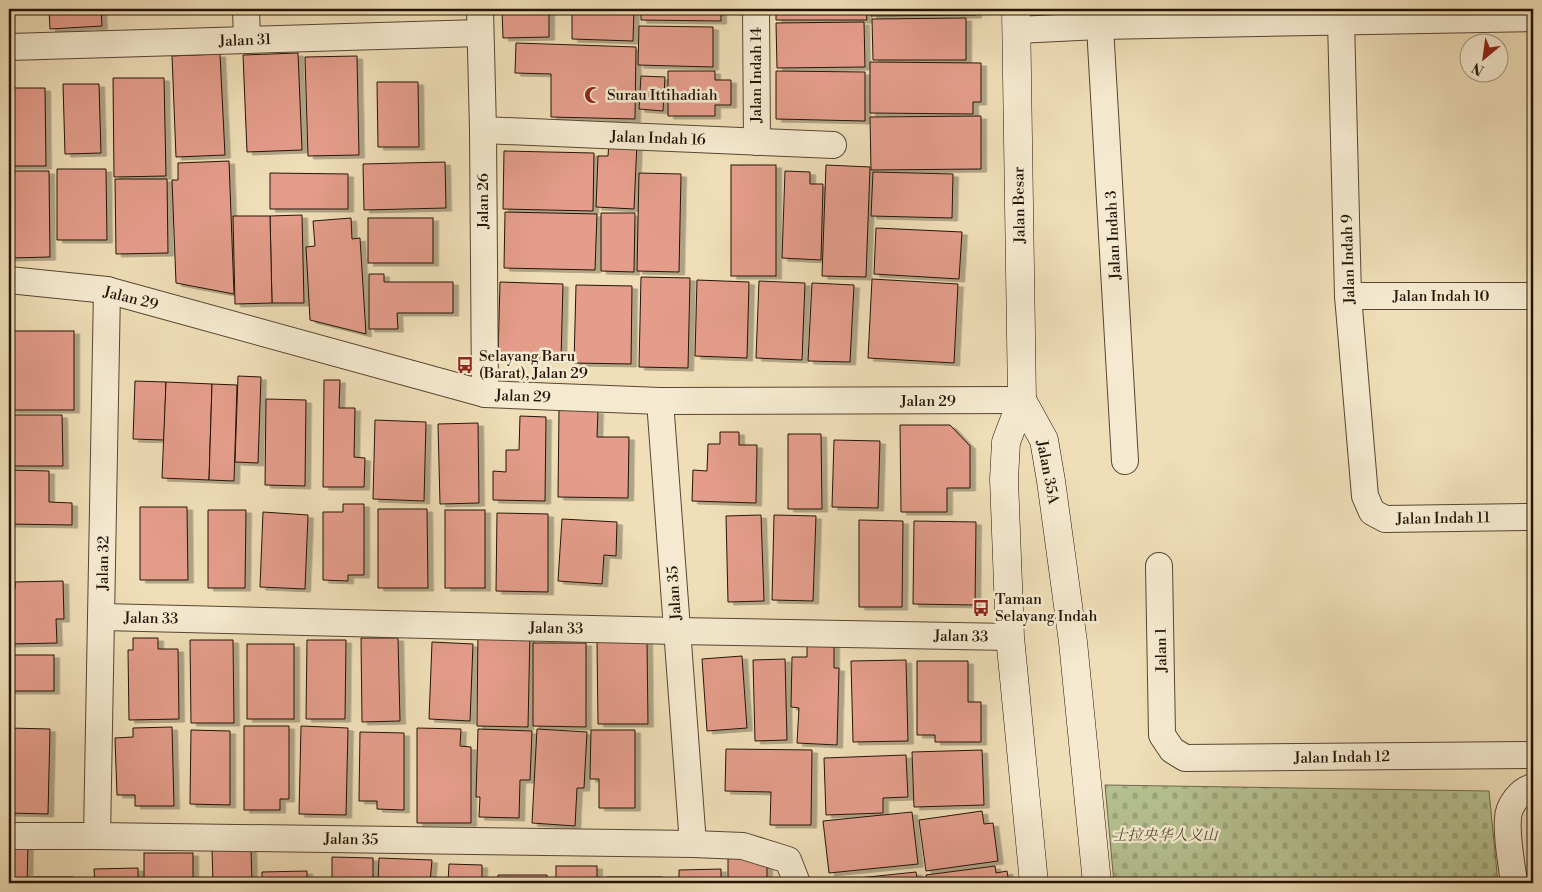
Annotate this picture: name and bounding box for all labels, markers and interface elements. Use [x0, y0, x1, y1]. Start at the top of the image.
street label: Jalan Indah 14 [747, 27, 766, 124]
street label: Jalan 31 [217, 30, 272, 51]
north arrow [1460, 32, 1510, 82]
text: N [1469, 58, 1487, 79]
mosque icon: Surau Ittihadiah [583, 85, 603, 105]
place label: Surau Ittihadiah [607, 86, 718, 105]
street label: Jalan Indah 16 [609, 127, 706, 150]
street label: Jalan Besar [1009, 166, 1030, 245]
street label: Jalan 26 [474, 173, 493, 230]
street label: Jalan Indah 3 [1102, 190, 1125, 281]
street label: Jalan Indah 9 [1337, 214, 1360, 305]
street label: Jalan 29 [101, 282, 160, 314]
street label: Jalan Indah 10 [1392, 287, 1489, 306]
place label: Selayang Baru (Barat), Jalan 29 [479, 347, 588, 383]
bus stop icon: Selayang Baru (Barat), Jalan 29 [455, 355, 475, 375]
street label: Jalan 29 [494, 386, 551, 407]
street label: Jalan 29 [899, 392, 956, 411]
street label: Jalan 35A [1032, 437, 1063, 506]
street label: Jalan Indah 11 [1395, 508, 1491, 529]
street label: Jalan 32 [94, 535, 113, 592]
street label: Jalan 35 [663, 565, 686, 622]
place label: Taman Selayang Indah [995, 590, 1097, 626]
bus stop icon: Taman Selayang Indah [971, 598, 991, 618]
street label: Jalan 33 [123, 609, 178, 628]
street label: Jalan 33 [528, 619, 583, 638]
street label: Jalan 33 [933, 627, 988, 646]
street label: Jalan 1 [1152, 627, 1171, 673]
street label: Jalan Indah 12 [1293, 747, 1390, 768]
park label: 士拉央华人义山 [1112, 826, 1219, 845]
street label: Jalan 35 [323, 830, 378, 849]

